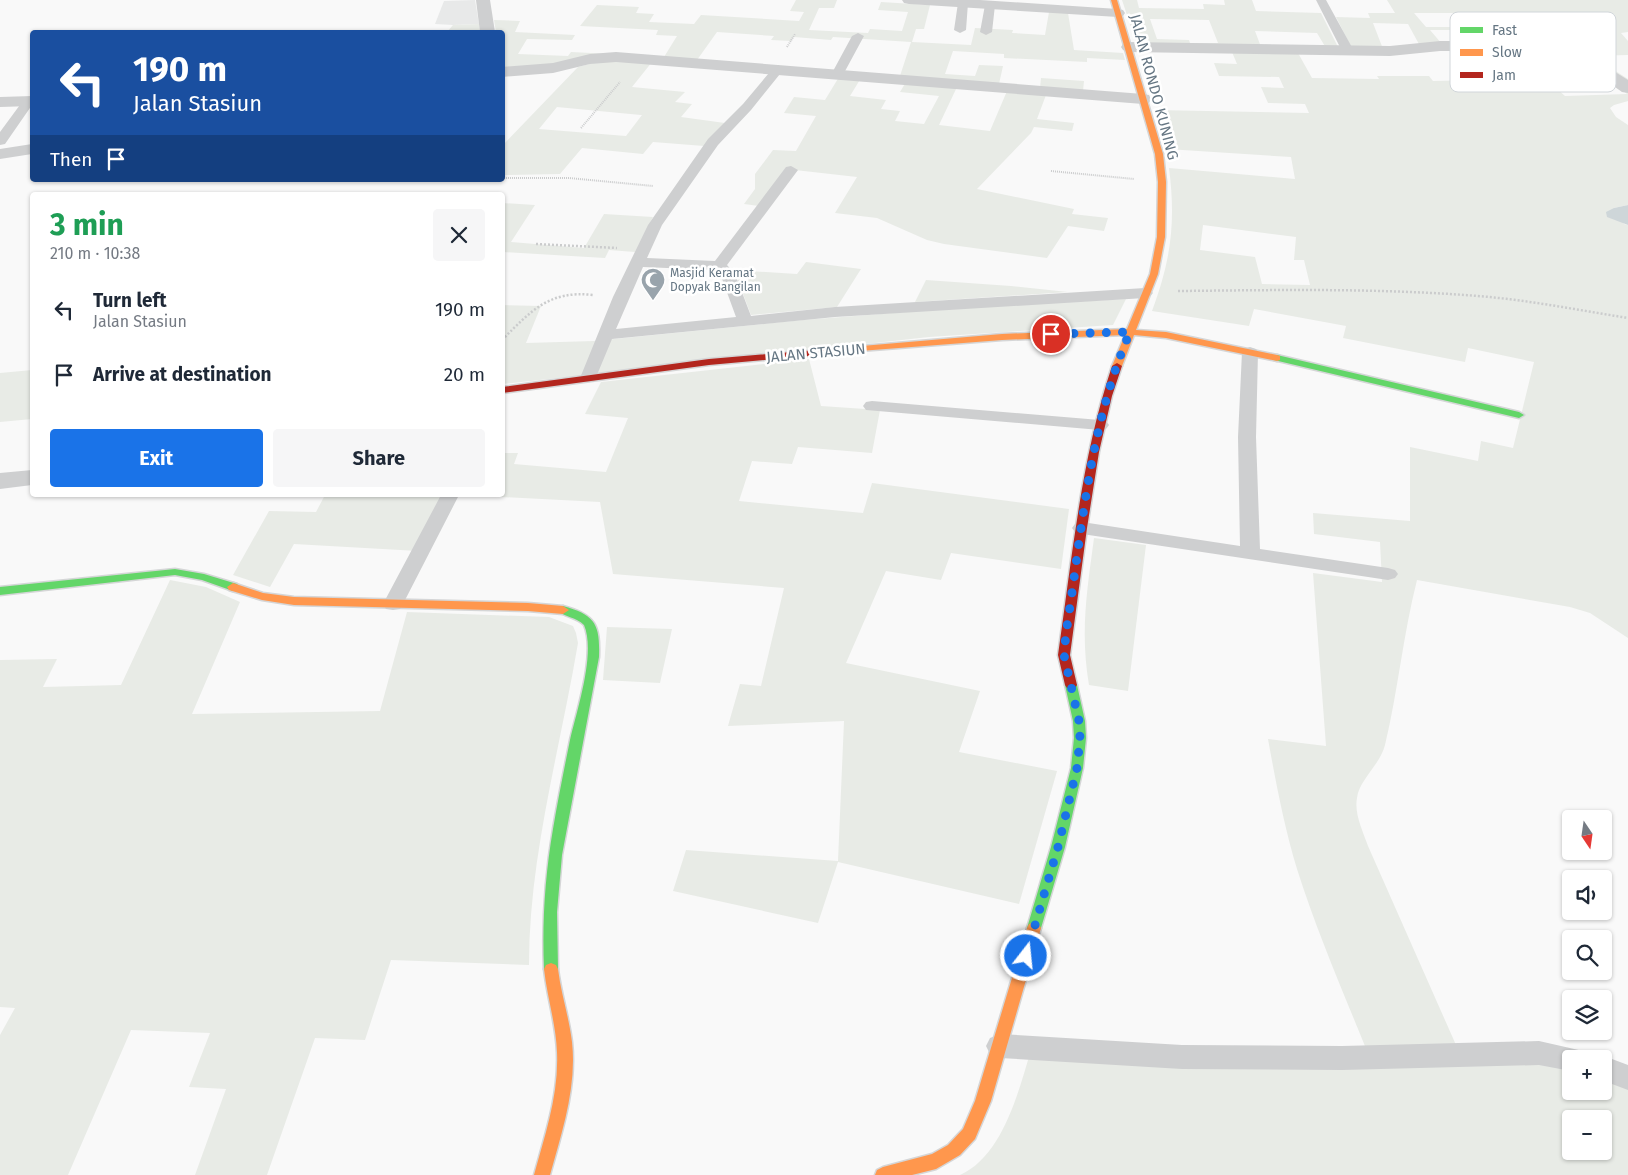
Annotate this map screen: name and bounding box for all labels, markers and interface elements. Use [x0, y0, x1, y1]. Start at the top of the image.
street label: JALAN RONDO KUNING [1126, 12, 1182, 162]
legend [1450, 12, 1616, 92]
text: Fast [1492, 22, 1518, 39]
text: Slow [1492, 44, 1522, 61]
text: 190 m [133, 48, 227, 90]
icon: left [50, 50, 115, 115]
text: Jam [1492, 67, 1516, 84]
text: Jalan Stasiun [133, 90, 262, 117]
icon: arrive [102, 145, 130, 173]
text: Then [50, 148, 92, 171]
text: 3 min [50, 207, 124, 243]
button: close [433, 209, 485, 261]
text: 210 m · 10:38 [50, 244, 140, 263]
place label: Masjid Keramat Dopyak Bangilan [670, 266, 761, 294]
mosque icon: Masjid Keramat Dopyak Bangilan [640, 267, 666, 301]
text: Turn left [93, 289, 167, 312]
icon: left [50, 296, 78, 324]
text: 190 m [435, 298, 485, 321]
text: Jalan Stasiun [93, 312, 187, 331]
pin [1030, 313, 1072, 355]
icon: arrive [1037, 320, 1065, 348]
street label: JALAN STASIUN [766, 340, 866, 366]
icon: arrive [50, 361, 78, 389]
text: Arrive at destination [93, 363, 272, 386]
text: 20 m [444, 363, 485, 386]
button: Exit [50, 429, 263, 487]
button: Share [273, 429, 485, 487]
north arrow [1562, 810, 1612, 860]
map controls [1562, 810, 1612, 1160]
button: sound [1562, 870, 1612, 920]
position arrow [999, 929, 1051, 981]
button: search [1562, 930, 1612, 980]
button: layers [1562, 990, 1612, 1040]
button: + [1562, 1050, 1612, 1100]
button: − [1562, 1110, 1612, 1160]

